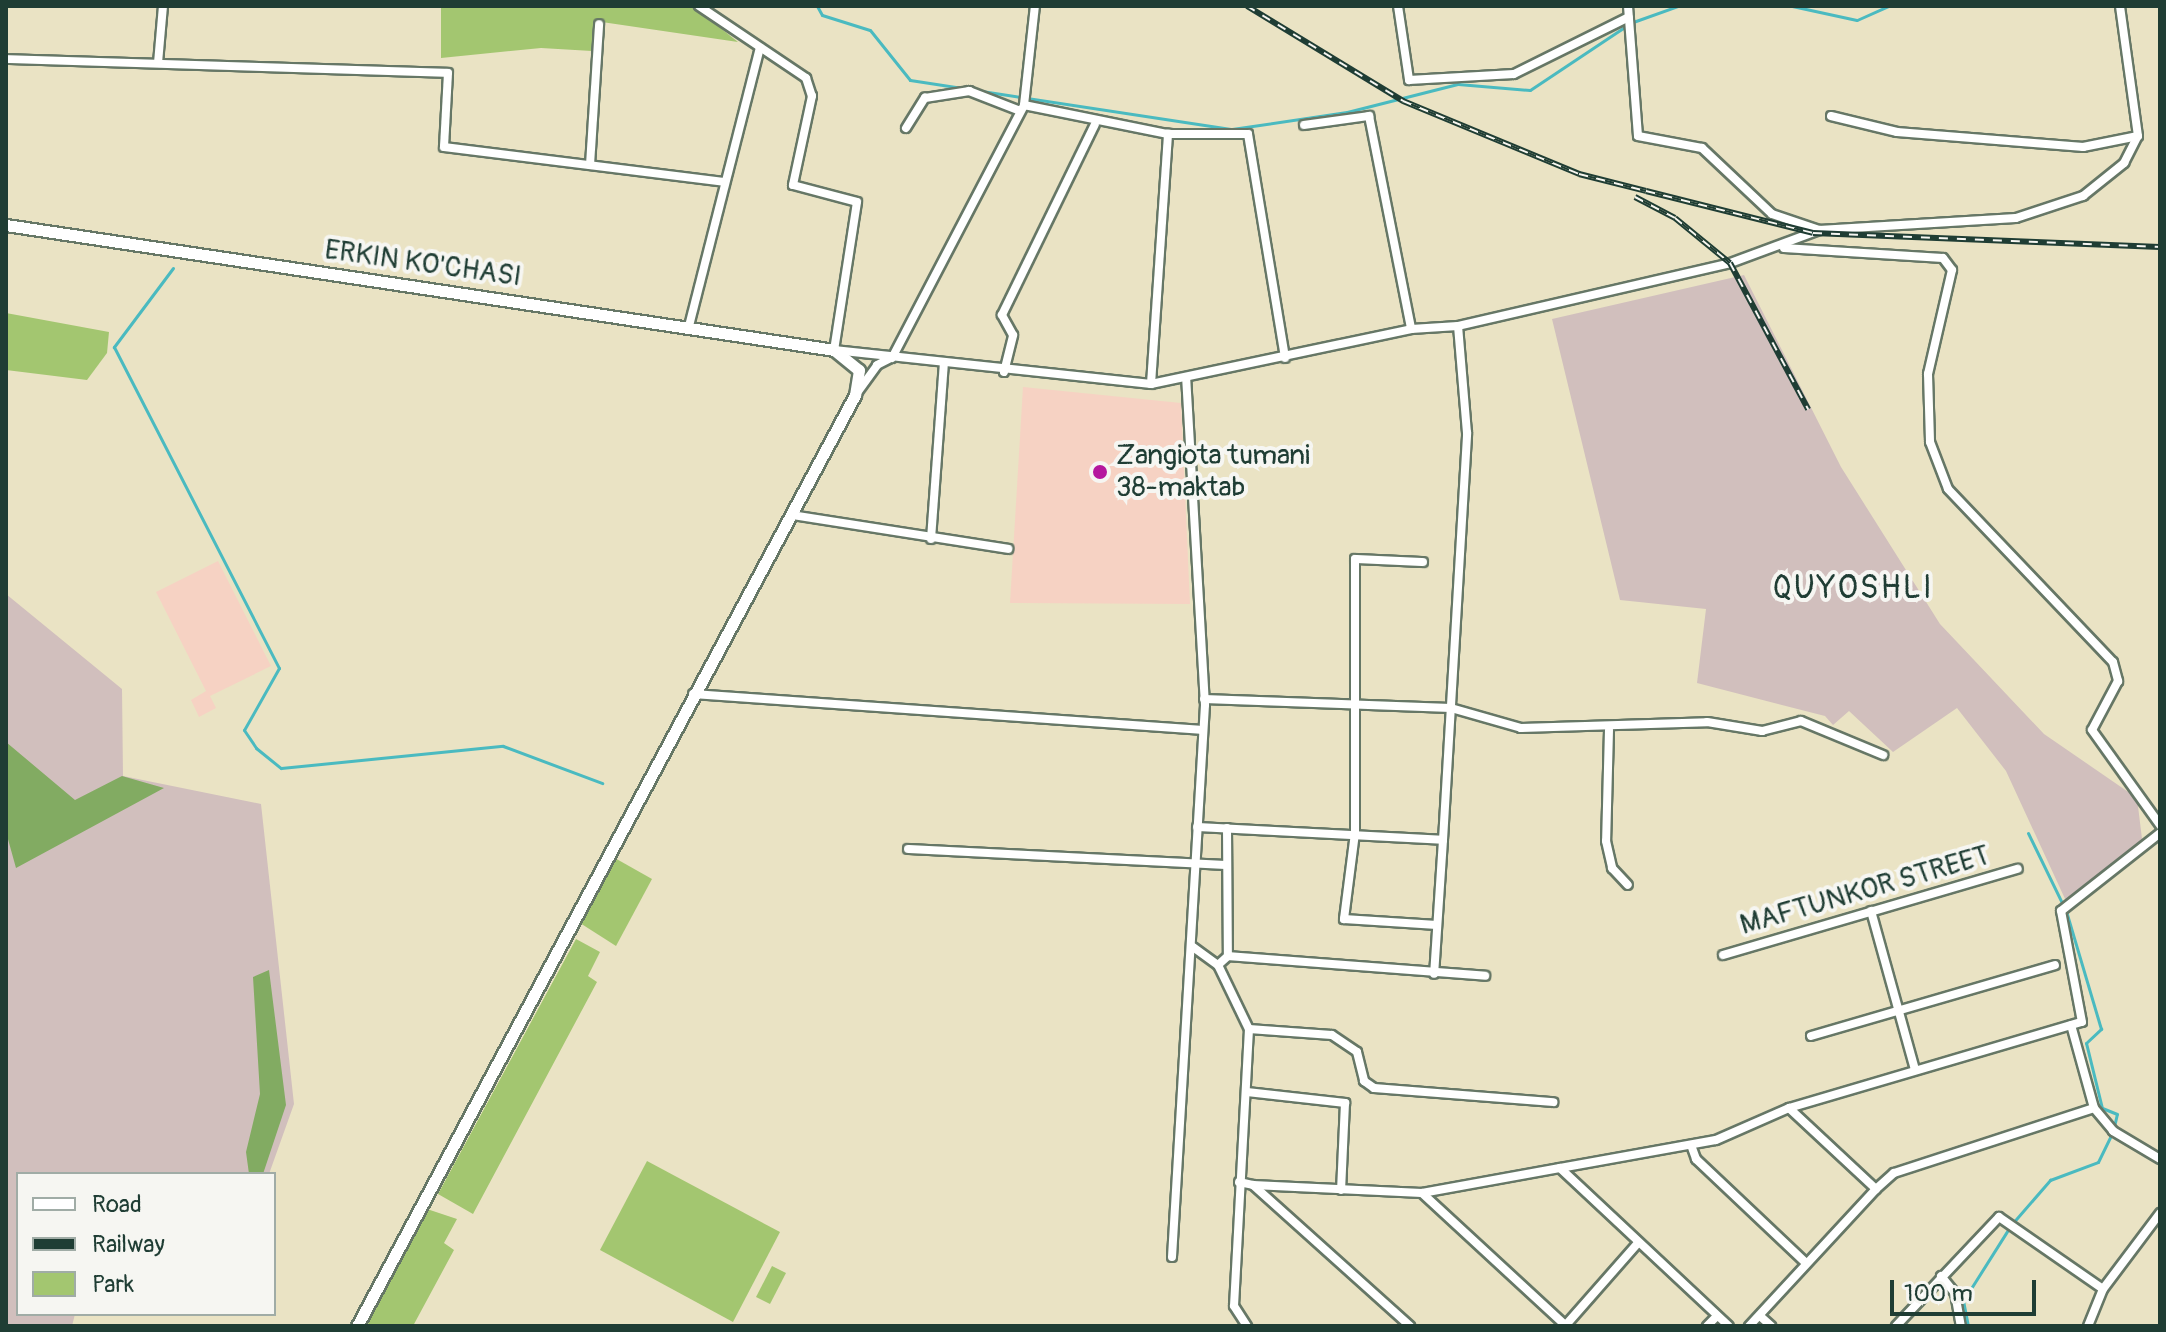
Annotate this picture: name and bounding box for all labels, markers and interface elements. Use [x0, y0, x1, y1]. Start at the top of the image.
street label: ERKIN KO'CHASI [323, 234, 523, 294]
place label: Zangiota tumani 38-maktab [1116, 439, 1310, 505]
marker: Zangiota tumani 38-maktab [1091, 463, 1109, 481]
district label: QUYOSHLI [1772, 569, 1934, 607]
street label: MAFTUNKOR STREET [1736, 839, 1994, 943]
legend [16, 1172, 276, 1316]
text: Road [92, 1190, 142, 1219]
text: Railway [92, 1230, 165, 1259]
scale bar [1894, 1264, 2040, 1314]
text: Park [92, 1270, 134, 1299]
text: 100 m [1904, 1279, 1973, 1308]

